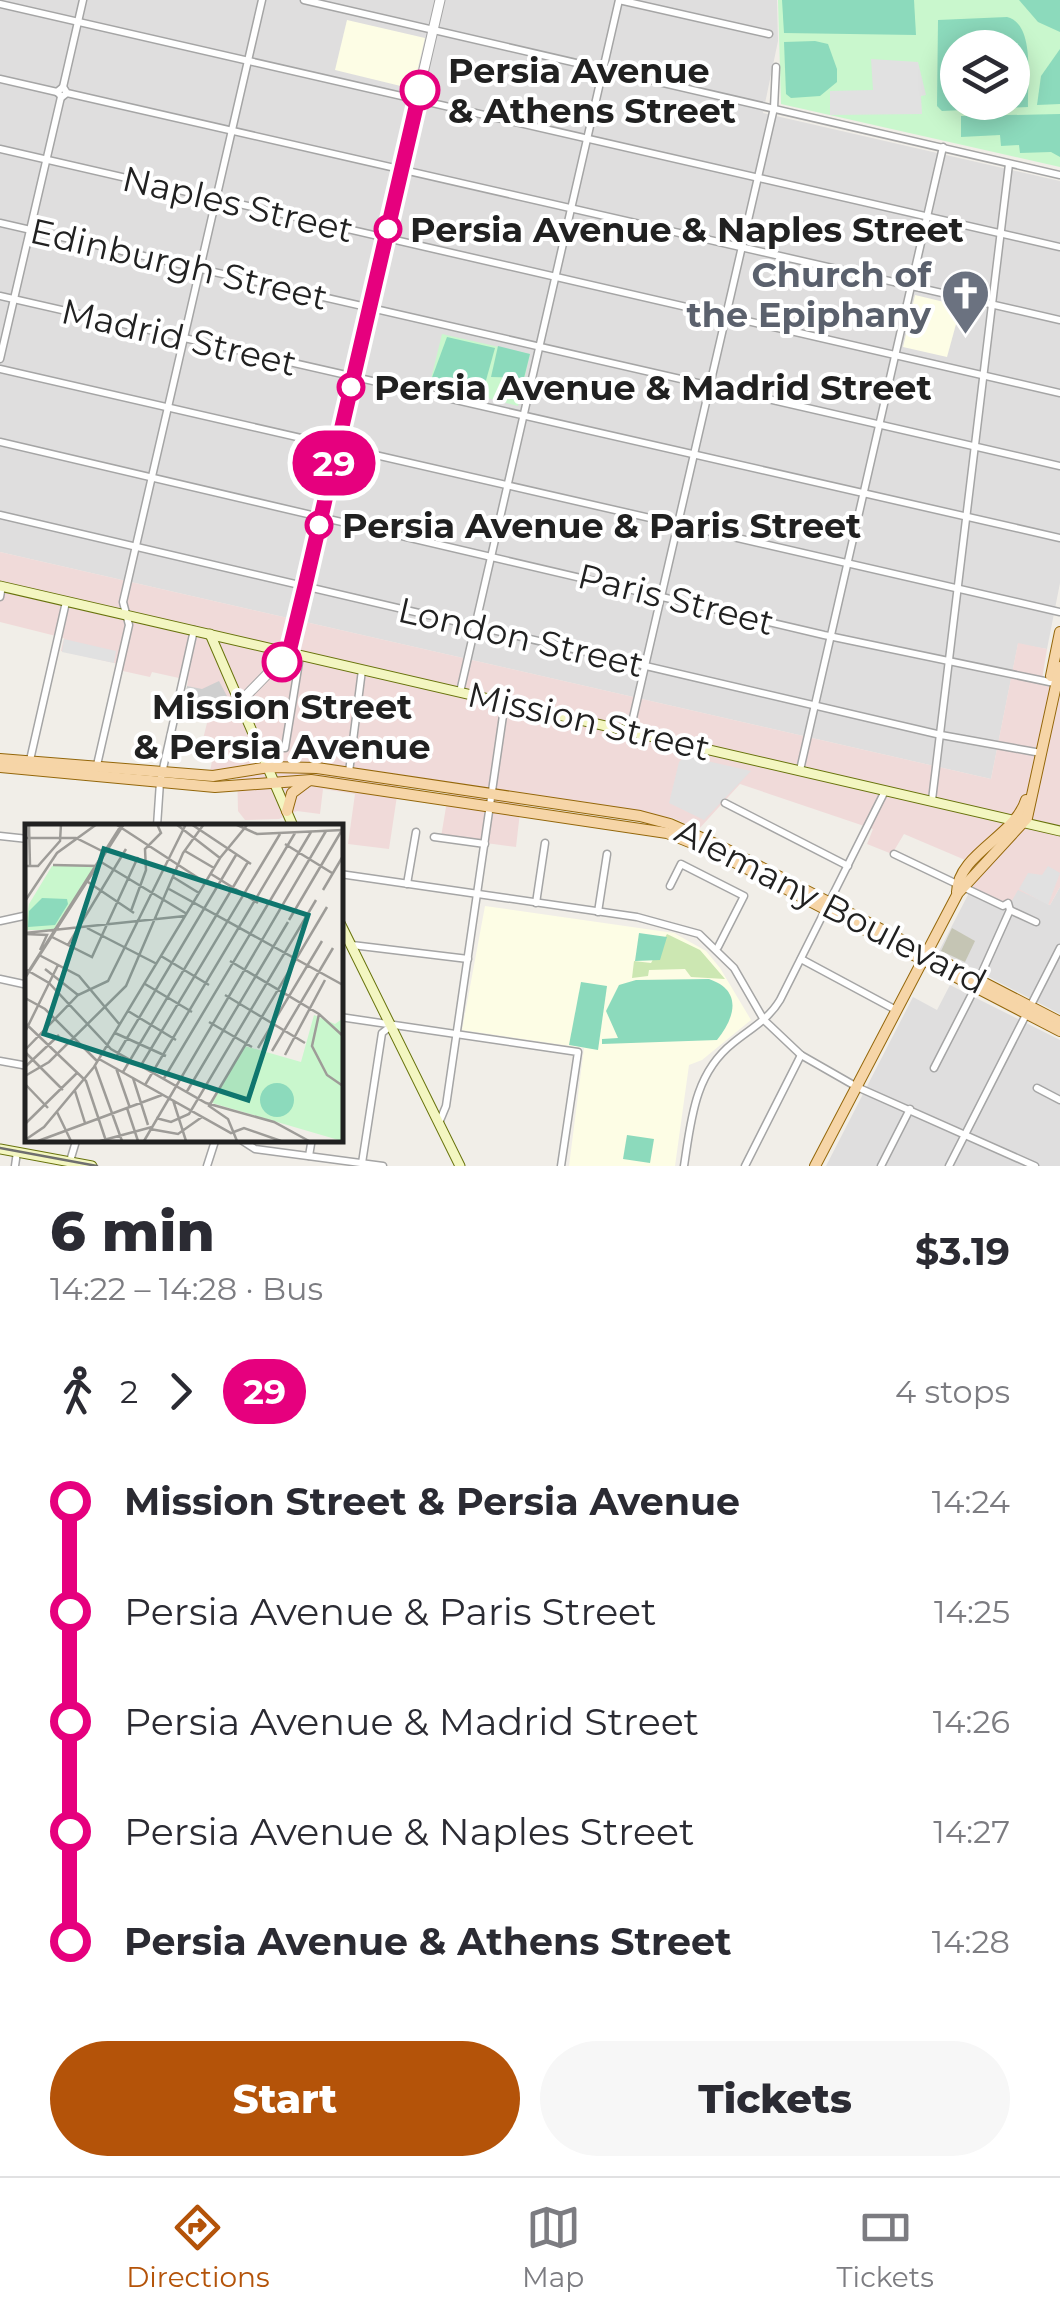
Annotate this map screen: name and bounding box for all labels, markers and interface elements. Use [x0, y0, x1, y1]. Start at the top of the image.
map controls [940, 30, 1030, 120]
button: layers [940, 30, 1030, 120]
place label: Persia Avenue & Athens Street [448, 49, 736, 132]
marker: Persia Avenue & Athens Street [401, 71, 439, 109]
street label: Naples Street [118, 157, 358, 251]
place label: Persia Avenue & Naples Street [410, 208, 964, 251]
street label: Edinburgh Street [26, 209, 332, 319]
marker: Persia Avenue & Naples Street [375, 216, 401, 242]
place label: Church of the Epiphany [687, 253, 932, 336]
church icon: Church of the Epiphany [940, 268, 992, 336]
street label: Madrid Street [57, 289, 301, 385]
place label: Persia Avenue & Madrid Street [374, 366, 932, 409]
marker: Persia Avenue & Madrid Street [338, 374, 364, 400]
line badge: 29 [289, 430, 379, 496]
text: 29 [313, 442, 355, 485]
place label: Persia Avenue & Paris Street [342, 504, 861, 547]
marker: Persia Avenue & Paris Street [306, 512, 332, 538]
street label: Paris Street [574, 554, 778, 644]
street label: London Street [394, 588, 648, 686]
marker: Mission Street & Persia Avenue [263, 643, 301, 681]
street label: Mission Street [464, 672, 714, 770]
place label: Mission Street & Persia Avenue [133, 685, 431, 768]
street label: Alemany Boulevard [668, 809, 994, 1003]
inset map [25, 824, 342, 1141]
text: 6 min [50, 1198, 215, 1265]
text: $3.19 [915, 1228, 1010, 1275]
text: 14:22 – 14:28 · Bus [50, 1269, 323, 1308]
icon: walk [50, 1364, 105, 1419]
icon: forward [153, 1364, 208, 1419]
text: 29 [243, 1370, 286, 1413]
text: 2 [120, 1372, 138, 1411]
text: 4 stops [895, 1372, 1010, 1411]
text: Mission Street & Persia Avenue [124, 1478, 740, 1525]
text: 14:24 [932, 1482, 1010, 1521]
text: Persia Avenue & Paris Street [124, 1588, 656, 1635]
text: 14:25 [934, 1592, 1010, 1631]
text: Persia Avenue & Madrid Street [124, 1698, 699, 1745]
text: 14:26 [933, 1702, 1010, 1741]
text: Persia Avenue & Naples Street [124, 1808, 694, 1855]
text: 14:27 [933, 1812, 1010, 1851]
text: Persia Avenue & Athens Street [124, 1918, 732, 1965]
text: 14:28 [932, 1922, 1010, 1961]
button: Start [50, 2041, 520, 2156]
button: Tickets [540, 2041, 1010, 2156]
tab: Directions [126, 2200, 270, 2294]
tab: Map [522, 2200, 584, 2294]
tab: Tickets [837, 2200, 934, 2294]

